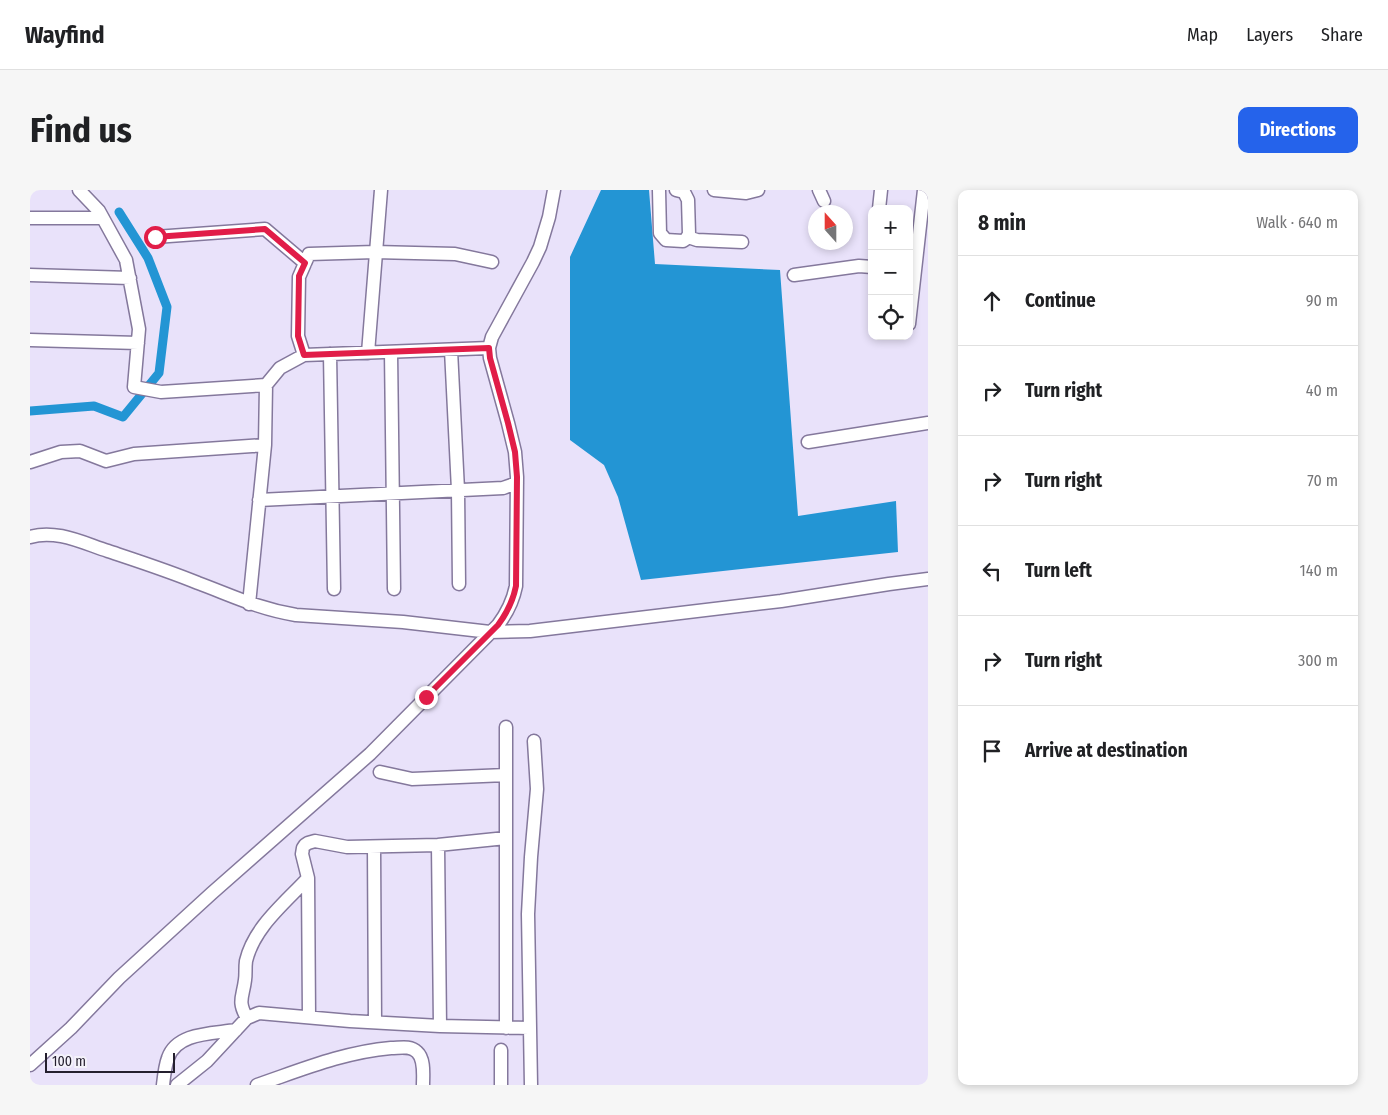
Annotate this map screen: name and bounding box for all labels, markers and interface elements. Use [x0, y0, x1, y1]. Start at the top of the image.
text: Wayfind [25, 21, 105, 49]
text: Map [1187, 24, 1218, 46]
text: Layers [1246, 24, 1293, 46]
text: Share [1321, 24, 1363, 46]
button: Directions [1238, 107, 1358, 153]
text: Find us [30, 109, 132, 151]
north arrow [808, 205, 853, 250]
map controls [868, 205, 913, 340]
button: + [868, 205, 913, 250]
text: 8 min [978, 210, 1026, 236]
text: Walk · 640 m [1256, 213, 1338, 232]
route start [144, 226, 167, 249]
button: − [868, 250, 913, 295]
icon: ahead [978, 287, 1006, 315]
text: Continue [1025, 289, 1096, 312]
text: 90 m [1306, 291, 1338, 310]
button: locate [868, 295, 913, 340]
icon: right [978, 377, 1006, 405]
text: Turn right [1025, 379, 1102, 402]
text: 40 m [1306, 381, 1338, 400]
icon: right [978, 467, 1006, 495]
text: Turn right [1025, 469, 1102, 492]
text: 70 m [1307, 471, 1338, 490]
icon: left [978, 557, 1006, 585]
text: Turn left [1025, 559, 1092, 582]
text: 140 m [1300, 561, 1338, 580]
icon: right [978, 647, 1006, 675]
text: Turn right [1025, 649, 1102, 672]
text: 300 m [1298, 651, 1338, 670]
route end [415, 686, 438, 709]
icon: arrive [978, 737, 1006, 765]
text: Arrive at destination [1025, 739, 1188, 762]
scale bar [45, 1050, 175, 1073]
text: 100 m [52, 1053, 86, 1070]

